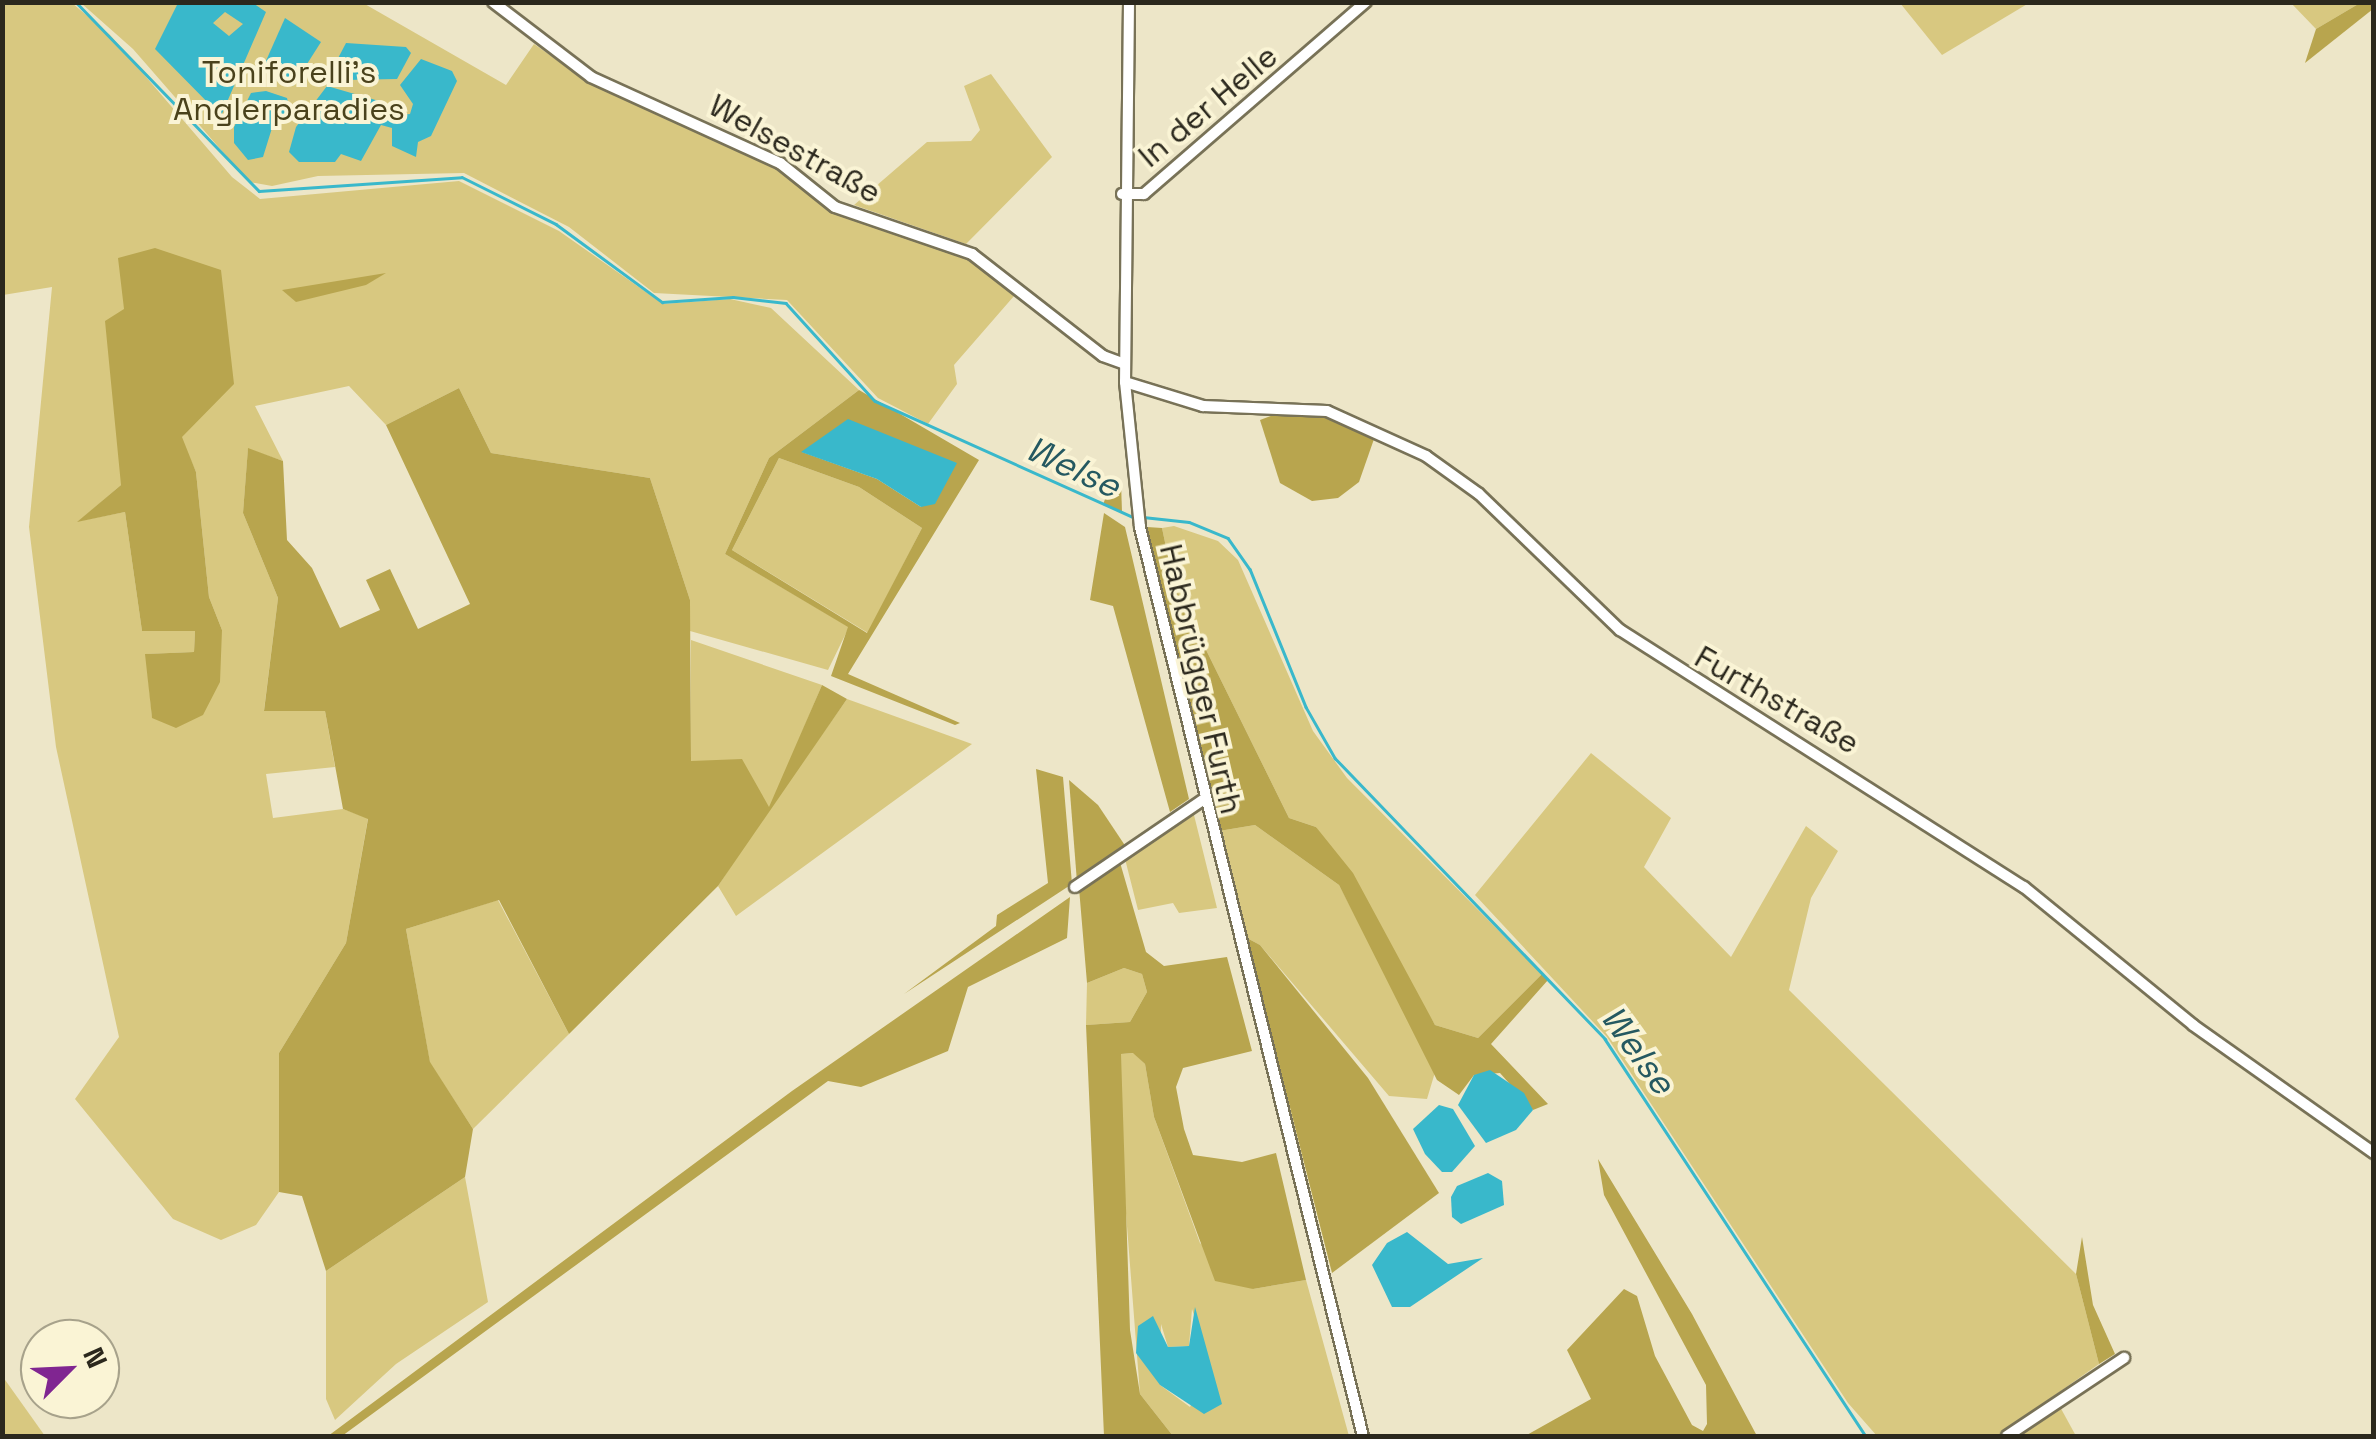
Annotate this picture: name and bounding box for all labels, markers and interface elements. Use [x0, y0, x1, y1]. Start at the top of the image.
street label: In der Helle [1131, 37, 1285, 175]
park label: Toniforelli's Anglerparadies [173, 54, 405, 129]
street label: Welsestraße [702, 86, 888, 212]
water label: Welse [1019, 427, 1127, 507]
street label: Habbrügger Furth [1151, 540, 1251, 818]
street label: Furthstraße [1688, 638, 1866, 762]
water label: Welse [1592, 998, 1684, 1102]
north arrow [20, 1319, 120, 1419]
text: N [75, 1342, 116, 1373]

